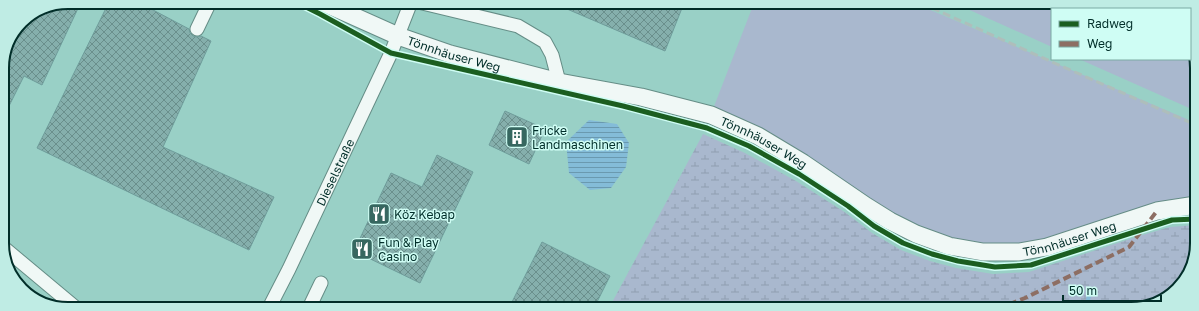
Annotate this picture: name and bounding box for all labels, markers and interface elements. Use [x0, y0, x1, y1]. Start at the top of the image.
legend [1051, 8, 1191, 60]
text: Radweg [1087, 16, 1133, 31]
street label: Tönnhäuser Weg [405, 32, 502, 74]
text: Weg [1087, 36, 1112, 51]
street label: Tönnhäuser Weg [718, 113, 810, 171]
place label: Fricke Landmaschinen [532, 123, 623, 152]
building icon: Fricke Landmaschinen [504, 124, 530, 150]
street label: Dieselstraße [313, 136, 357, 208]
restaurant icon: Köz Kebap [366, 201, 392, 227]
place label: Köz Kebap [394, 207, 455, 222]
street label: Tönnhäuser Weg [1022, 217, 1118, 259]
place label: Fun & Play Casino [378, 235, 439, 264]
restaurant icon: Fun & Play Casino [349, 236, 375, 262]
scale bar [1063, 277, 1161, 303]
text: 50 m [1069, 283, 1097, 298]

